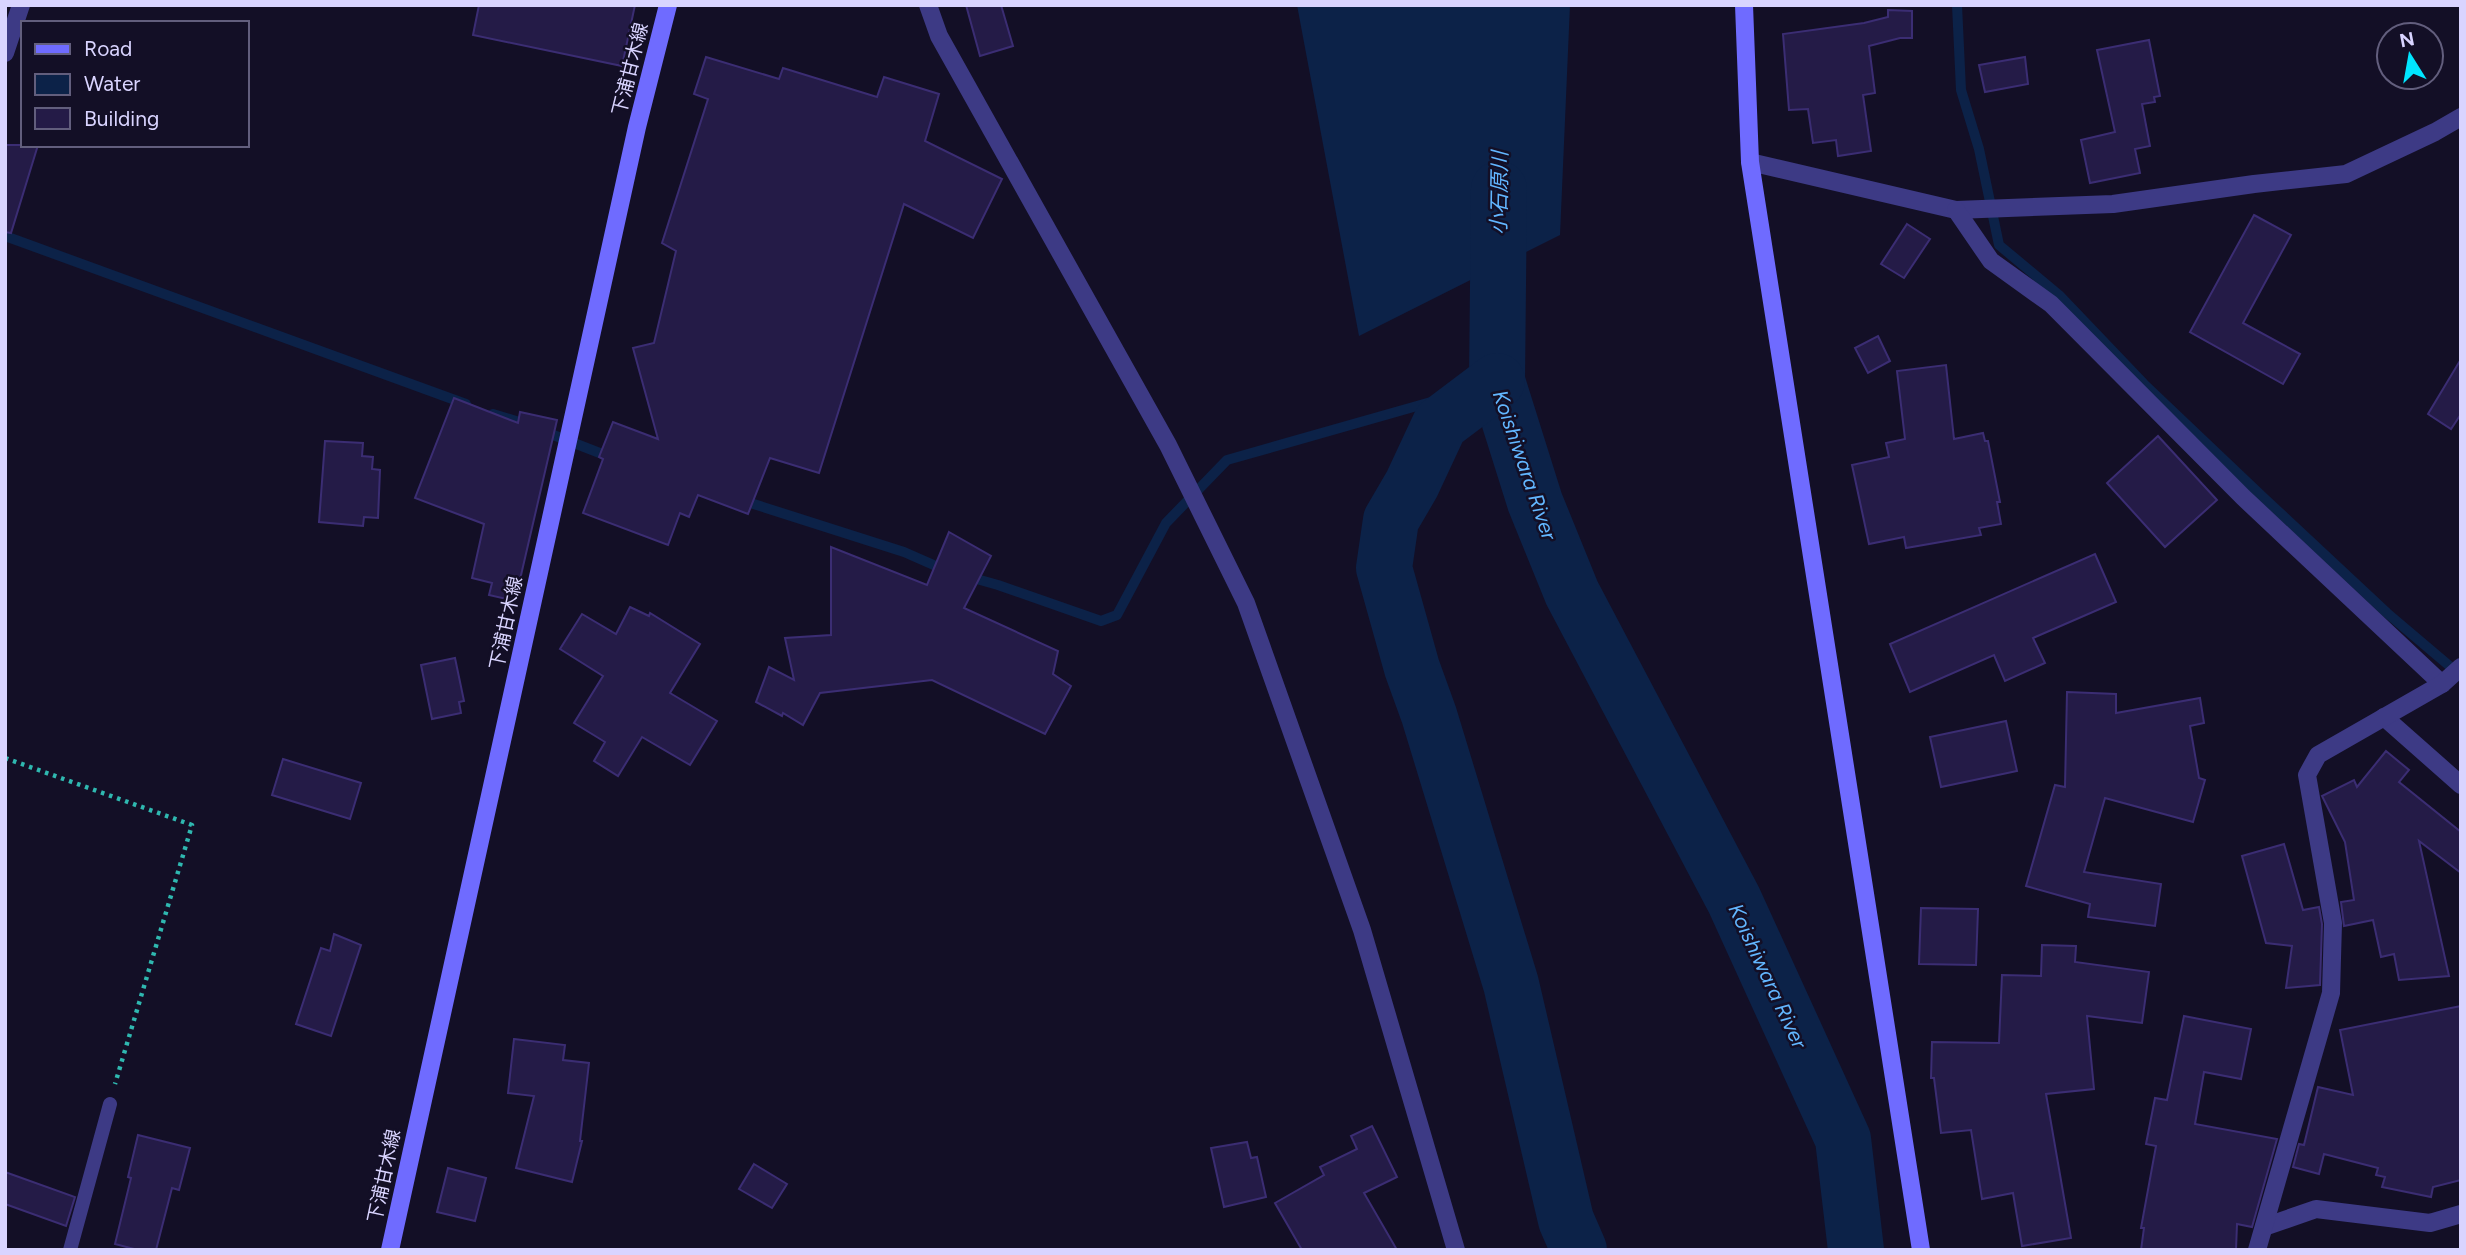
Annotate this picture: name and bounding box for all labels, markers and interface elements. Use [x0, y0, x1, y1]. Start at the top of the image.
street label: 下浦甘木線 [607, 20, 653, 118]
legend [21, 21, 248, 147]
north arrow [2375, 21, 2445, 91]
text: N [2397, 27, 2416, 52]
text: Road [84, 36, 132, 61]
text: Water [84, 71, 140, 96]
text: Building [84, 106, 159, 131]
water label: 小石原川 [1486, 149, 1512, 235]
water label: Koishiwara River [1488, 387, 1563, 544]
street label: 下浦甘木線 [485, 574, 527, 672]
water label: Koishiwara River [1724, 900, 1813, 1053]
street label: 下浦甘木線 [363, 1127, 405, 1225]

